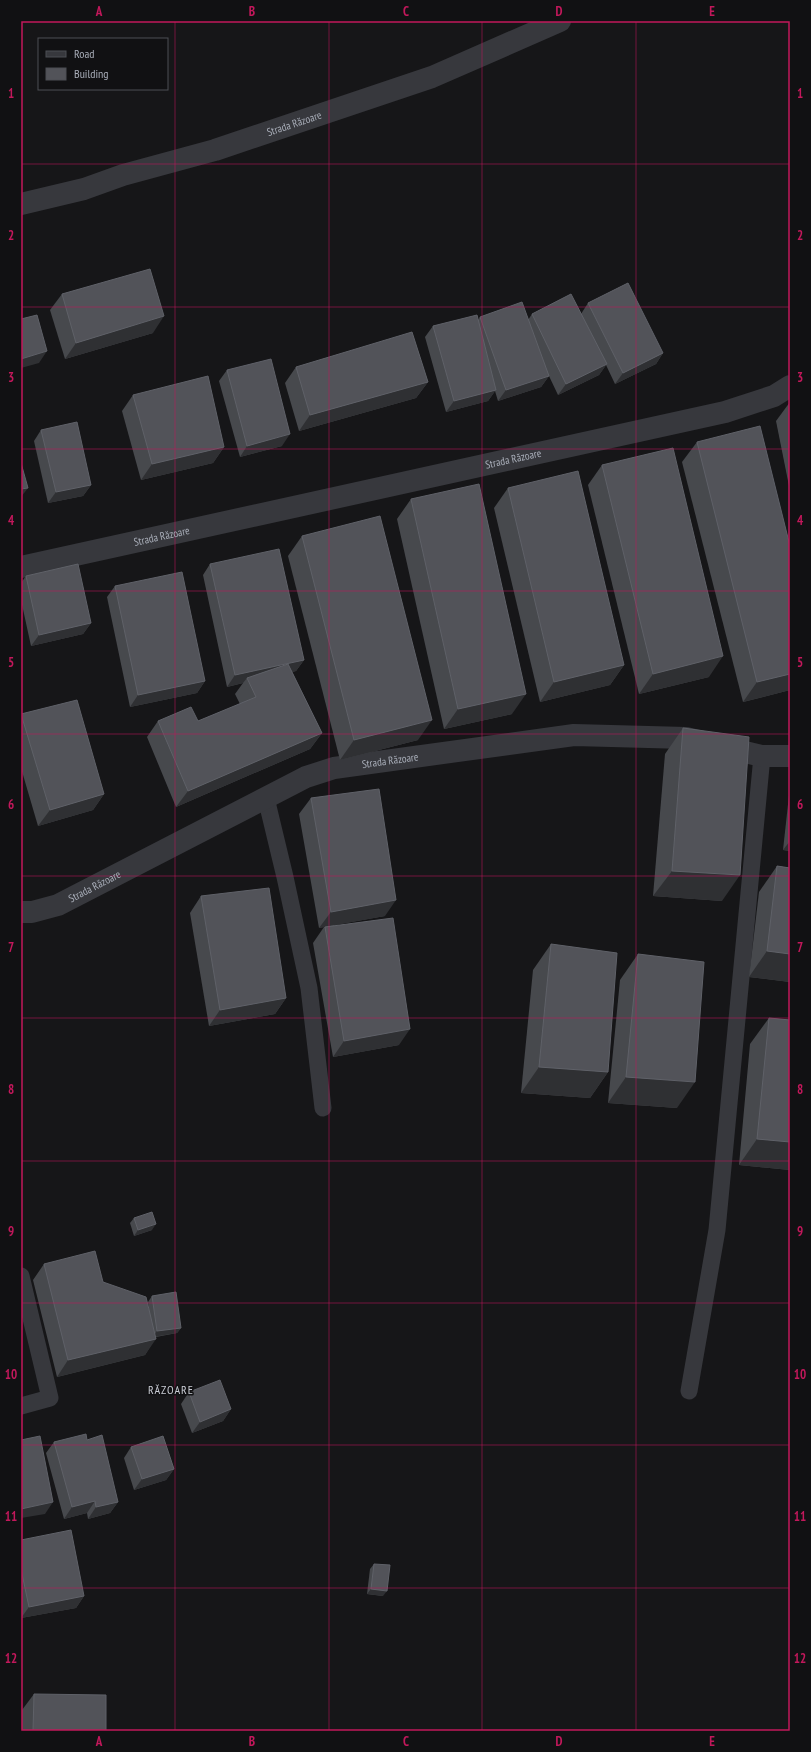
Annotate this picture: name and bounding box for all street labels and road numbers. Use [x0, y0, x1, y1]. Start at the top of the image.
street label: Strada Răzoare [265, 108, 324, 139]
street label: Strada Răzoare [484, 446, 543, 472]
street label: Strada Răzoare [132, 523, 191, 549]
street label: Strada Răzoare [361, 749, 420, 771]
street label: Strada Răzoare [66, 867, 123, 905]

